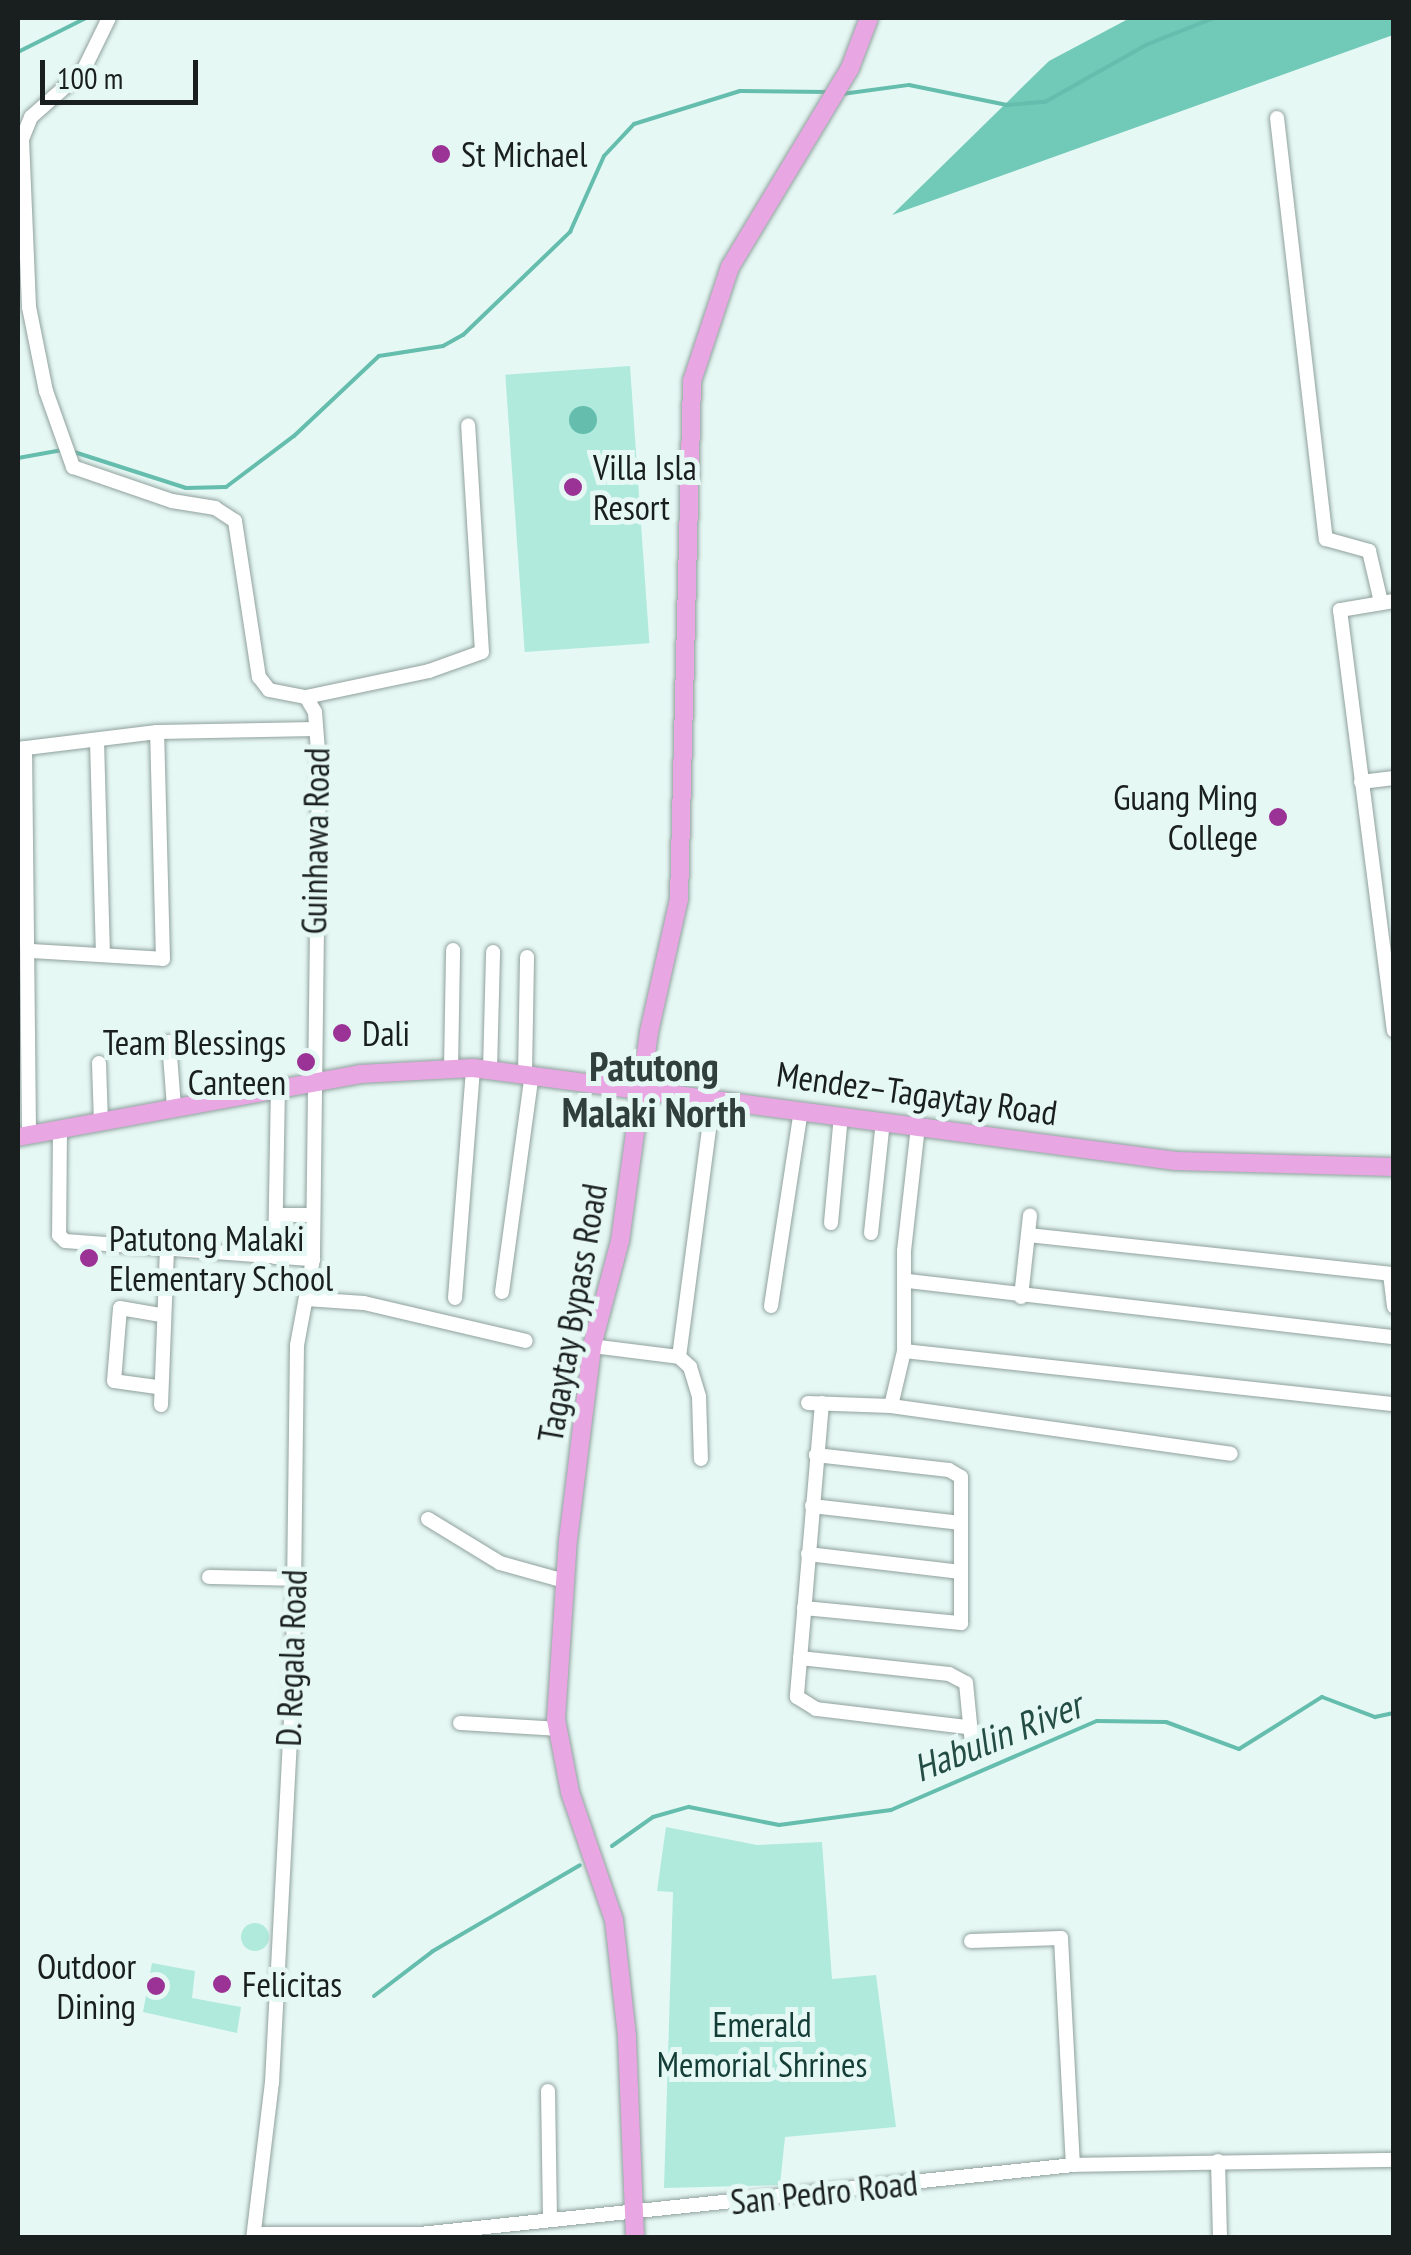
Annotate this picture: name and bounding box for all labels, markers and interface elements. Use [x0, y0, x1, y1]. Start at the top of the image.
scale bar [45, 40, 202, 102]
text: 100 m [57, 58, 123, 97]
place label: St Michael [461, 133, 587, 175]
marker: St Michael [430, 143, 452, 165]
place label: Villa Isla Resort [593, 446, 697, 528]
marker: Villa Isla Resort [562, 476, 584, 498]
street label: Guinhawa Road [292, 747, 338, 935]
place label: Guang Ming College [1113, 776, 1258, 858]
marker: Guang Ming College [1267, 806, 1289, 828]
place label: Dali [362, 1012, 410, 1054]
place label: Team Blessings Canteen [103, 1021, 286, 1103]
marker: Dali [331, 1022, 353, 1044]
district label: Patutong Malaki North [562, 1042, 746, 1136]
marker: Team Blessings Canteen [295, 1051, 317, 1073]
street label: Mendez–Tagaytay Road [774, 1052, 1060, 1134]
street label: Tagaytay Bypass Road [529, 1180, 615, 1446]
place label: Patutong Malaki Elementary School [109, 1217, 334, 1299]
marker: Patutong Malaki Elementary School [78, 1247, 100, 1269]
street label: D. Regala Road [267, 1568, 315, 1748]
water label: Habulin River [906, 1682, 1088, 1790]
place label: Outdoor Dining [37, 1945, 136, 2027]
place label: Felicitas [242, 1963, 342, 2005]
marker: Felicitas [211, 1973, 233, 1995]
marker: Outdoor Dining [145, 1975, 167, 1997]
park label: Emerald Memorial Shrines [657, 2003, 867, 2085]
street label: San Pedro Road [728, 2161, 920, 2223]

